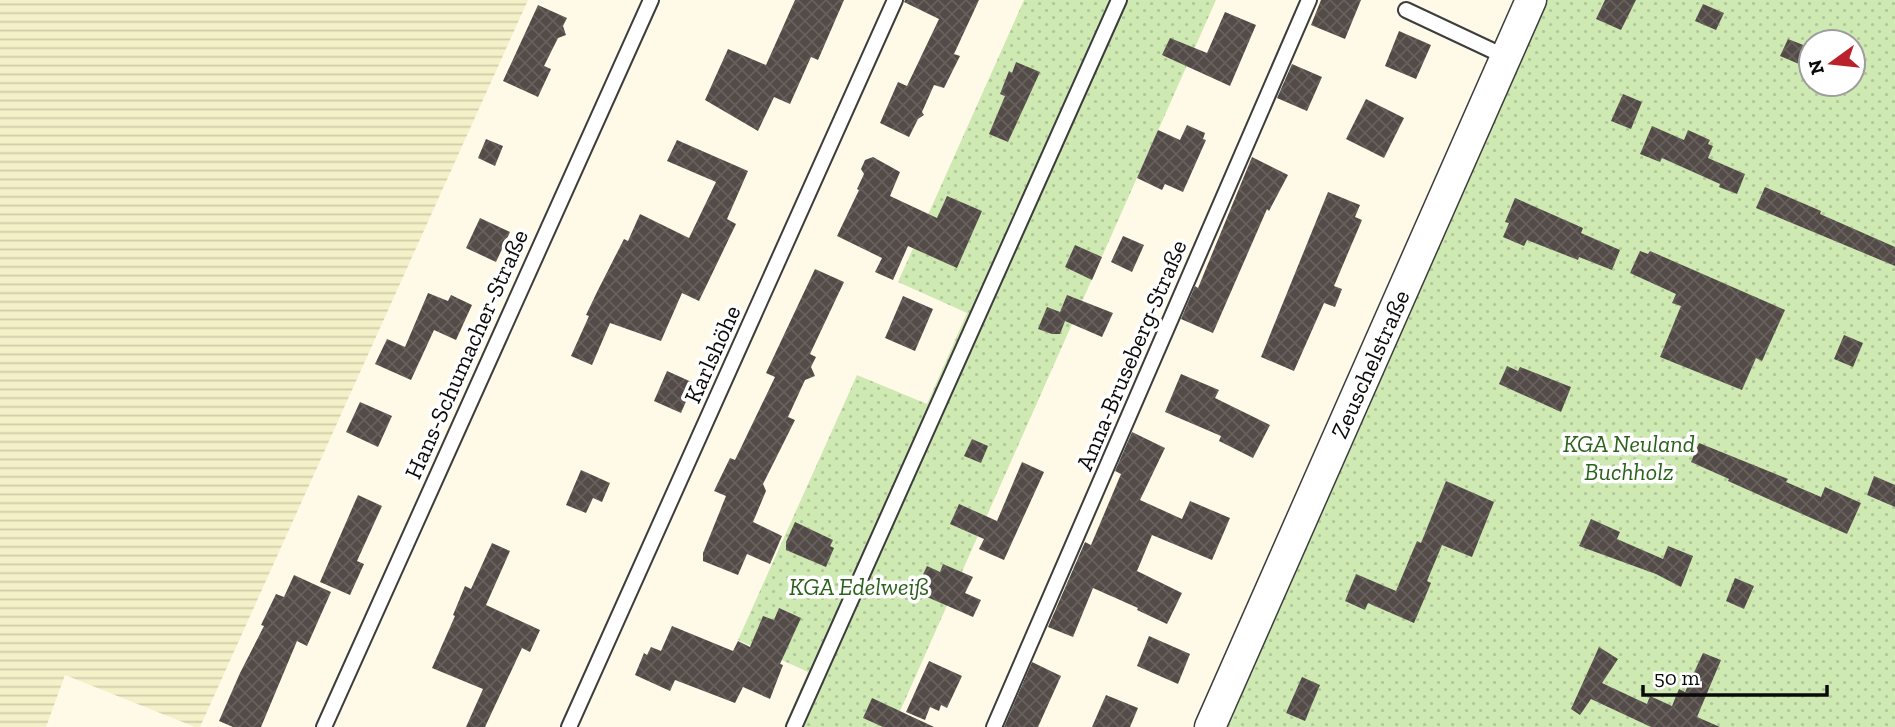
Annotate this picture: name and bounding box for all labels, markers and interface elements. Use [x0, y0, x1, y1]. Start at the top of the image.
north arrow [1797, 28, 1867, 98]
text: N [1803, 57, 1829, 77]
street label: Hans-Schumacher-Straße [398, 225, 534, 483]
street label: Anna-Bruseberg-Straße [1069, 235, 1193, 475]
street label: Zeuschelstraße [1324, 285, 1416, 443]
street label: Karlshöhe [678, 300, 746, 408]
park label: KGA Neuland Buchholz [1563, 429, 1695, 486]
park label: KGA Edelweiß [789, 572, 929, 601]
scale bar [1643, 654, 1827, 698]
text: 50 m [1654, 665, 1700, 690]

